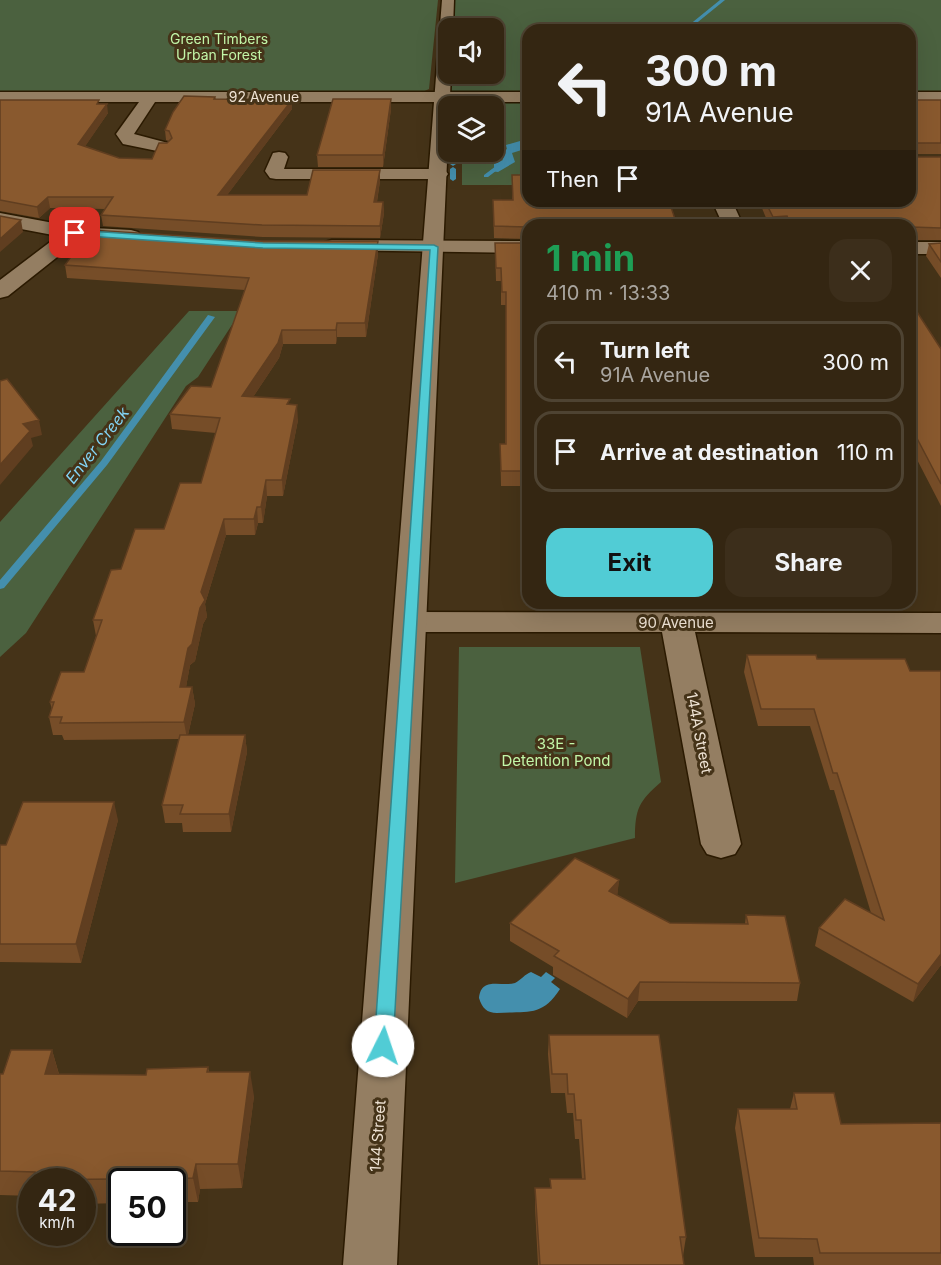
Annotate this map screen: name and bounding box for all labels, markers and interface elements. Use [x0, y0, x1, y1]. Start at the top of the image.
map controls [438, 18, 504, 162]
button: sound [438, 18, 504, 84]
park label: Green Timbers Urban Forest [170, 30, 268, 63]
text: 300 m [645, 45, 777, 96]
icon: left [546, 48, 624, 126]
street label: 92 Avenue [229, 88, 299, 105]
button: layers [438, 96, 504, 162]
text: 91A Avenue [645, 96, 794, 129]
icon: arrive [611, 162, 644, 195]
text: Then [546, 166, 599, 192]
pin [49, 207, 100, 258]
icon: arrive [58, 216, 91, 249]
text: 1 min [546, 236, 635, 280]
button: close [829, 239, 892, 302]
text: 410 m · 13:33 [546, 281, 670, 305]
text: Turn left [600, 337, 690, 363]
icon: left [549, 345, 582, 378]
text: 300 m [822, 349, 889, 375]
text: 91A Avenue [600, 363, 710, 387]
water label: Enver Creek [61, 402, 133, 487]
icon: arrive [549, 435, 582, 468]
text: Arrive at destination [600, 439, 819, 465]
text: 110 m [837, 439, 894, 465]
button: Exit [546, 528, 713, 597]
button: Share [725, 528, 892, 597]
street label: 90 Avenue [638, 613, 714, 632]
street label: 144A Street [682, 691, 717, 775]
park label: 33E - Detention Pond [501, 734, 611, 770]
position arrow [351, 1014, 415, 1078]
street label: 144 Street [366, 1099, 389, 1173]
speed limit sign: 50 [108, 1168, 186, 1246]
text: 42 [37, 1182, 77, 1218]
text: km/h [39, 1213, 75, 1232]

